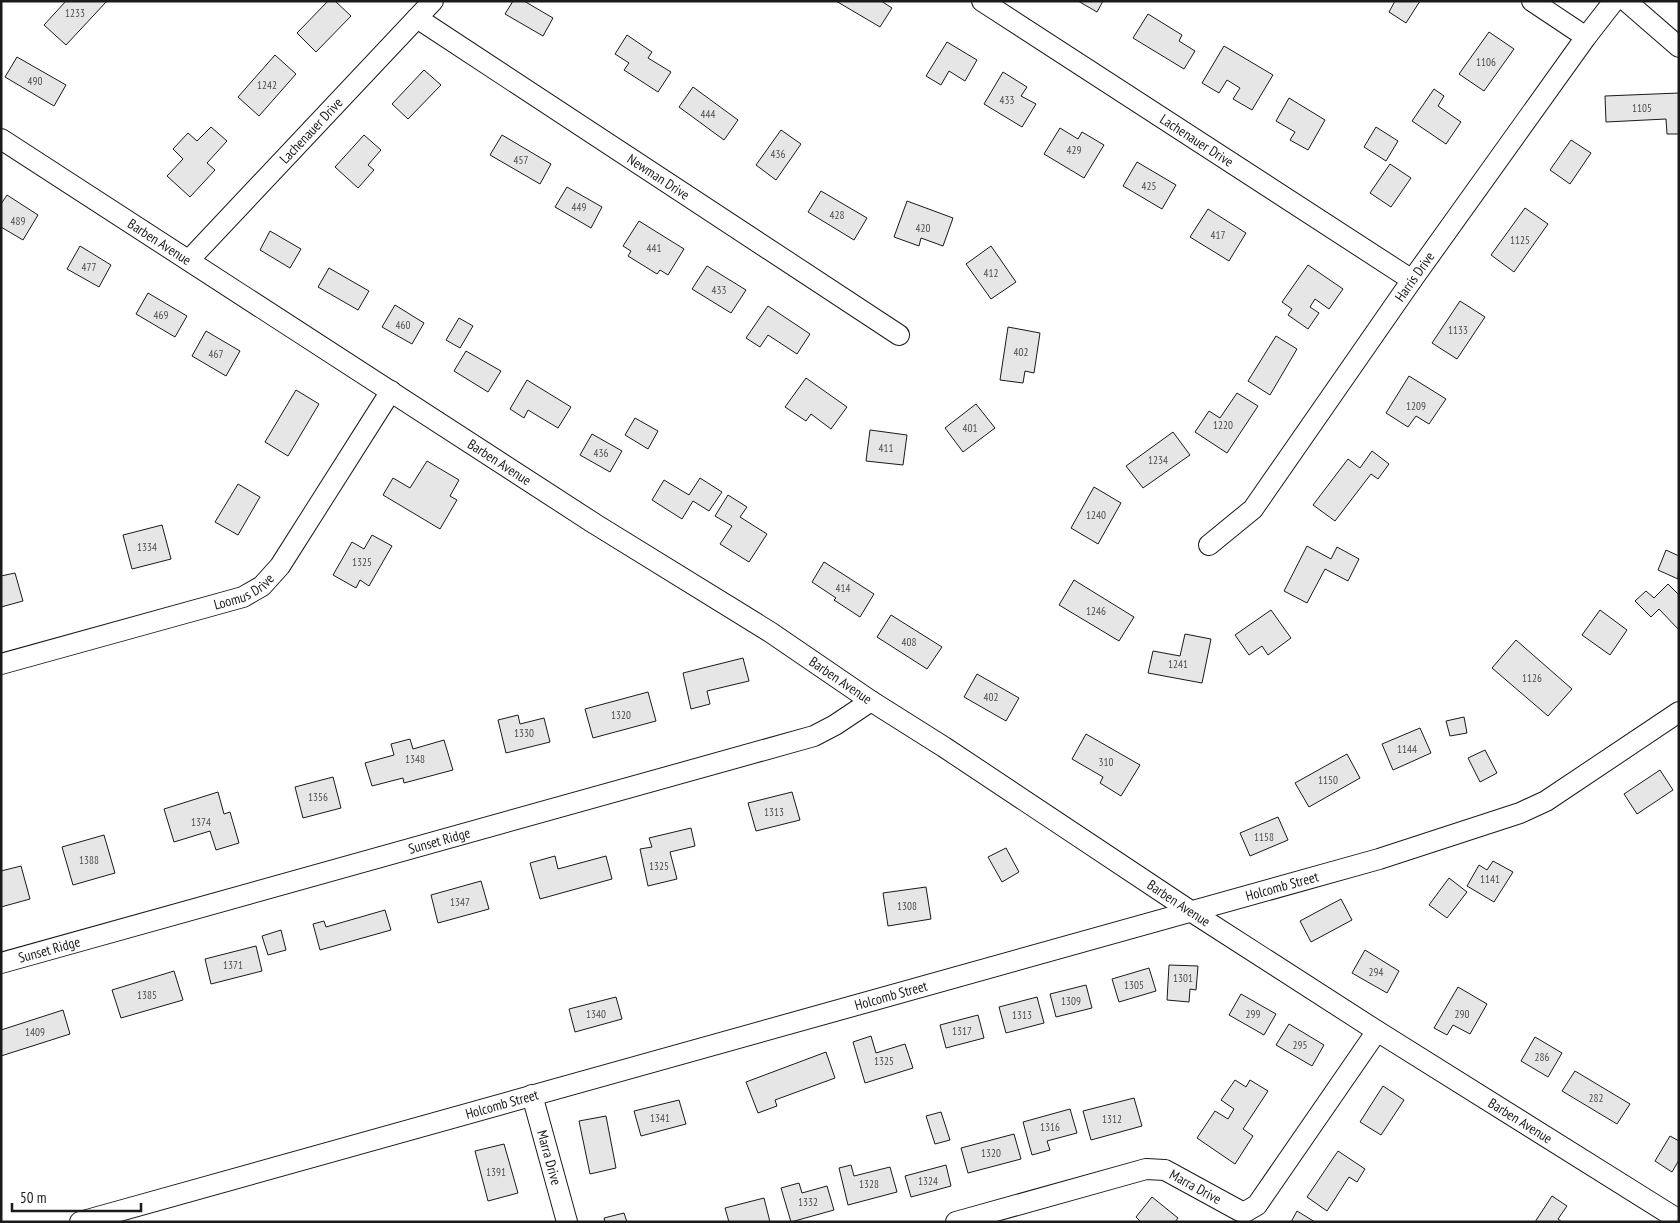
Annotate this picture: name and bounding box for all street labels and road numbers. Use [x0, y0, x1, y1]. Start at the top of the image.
street label: Lachenauer Drive [276, 94, 347, 167]
street label: Lachenauer Drive [1157, 110, 1237, 171]
street label: Newman Drive [624, 150, 693, 204]
street label: Barben Avenue [124, 215, 195, 269]
street label: Harris Drive [1391, 248, 1439, 305]
street label: Barben Avenue [464, 435, 535, 489]
street label: Loomus Drive [212, 570, 278, 614]
street label: Barben Avenue [806, 652, 876, 708]
street label: Sunset Ridge [406, 823, 472, 858]
street label: Holcomb Street [1243, 867, 1321, 905]
street label: Barben Avenue [1144, 876, 1214, 931]
street label: Sunset Ridge [16, 932, 82, 967]
street label: Holcomb Street [852, 977, 930, 1014]
street label: Holcomb Street [463, 1085, 540, 1123]
street label: Barben Avenue [1485, 1094, 1556, 1148]
street label: Marra Drive [533, 1128, 565, 1187]
street label: Marra Drive [1166, 1165, 1225, 1208]

